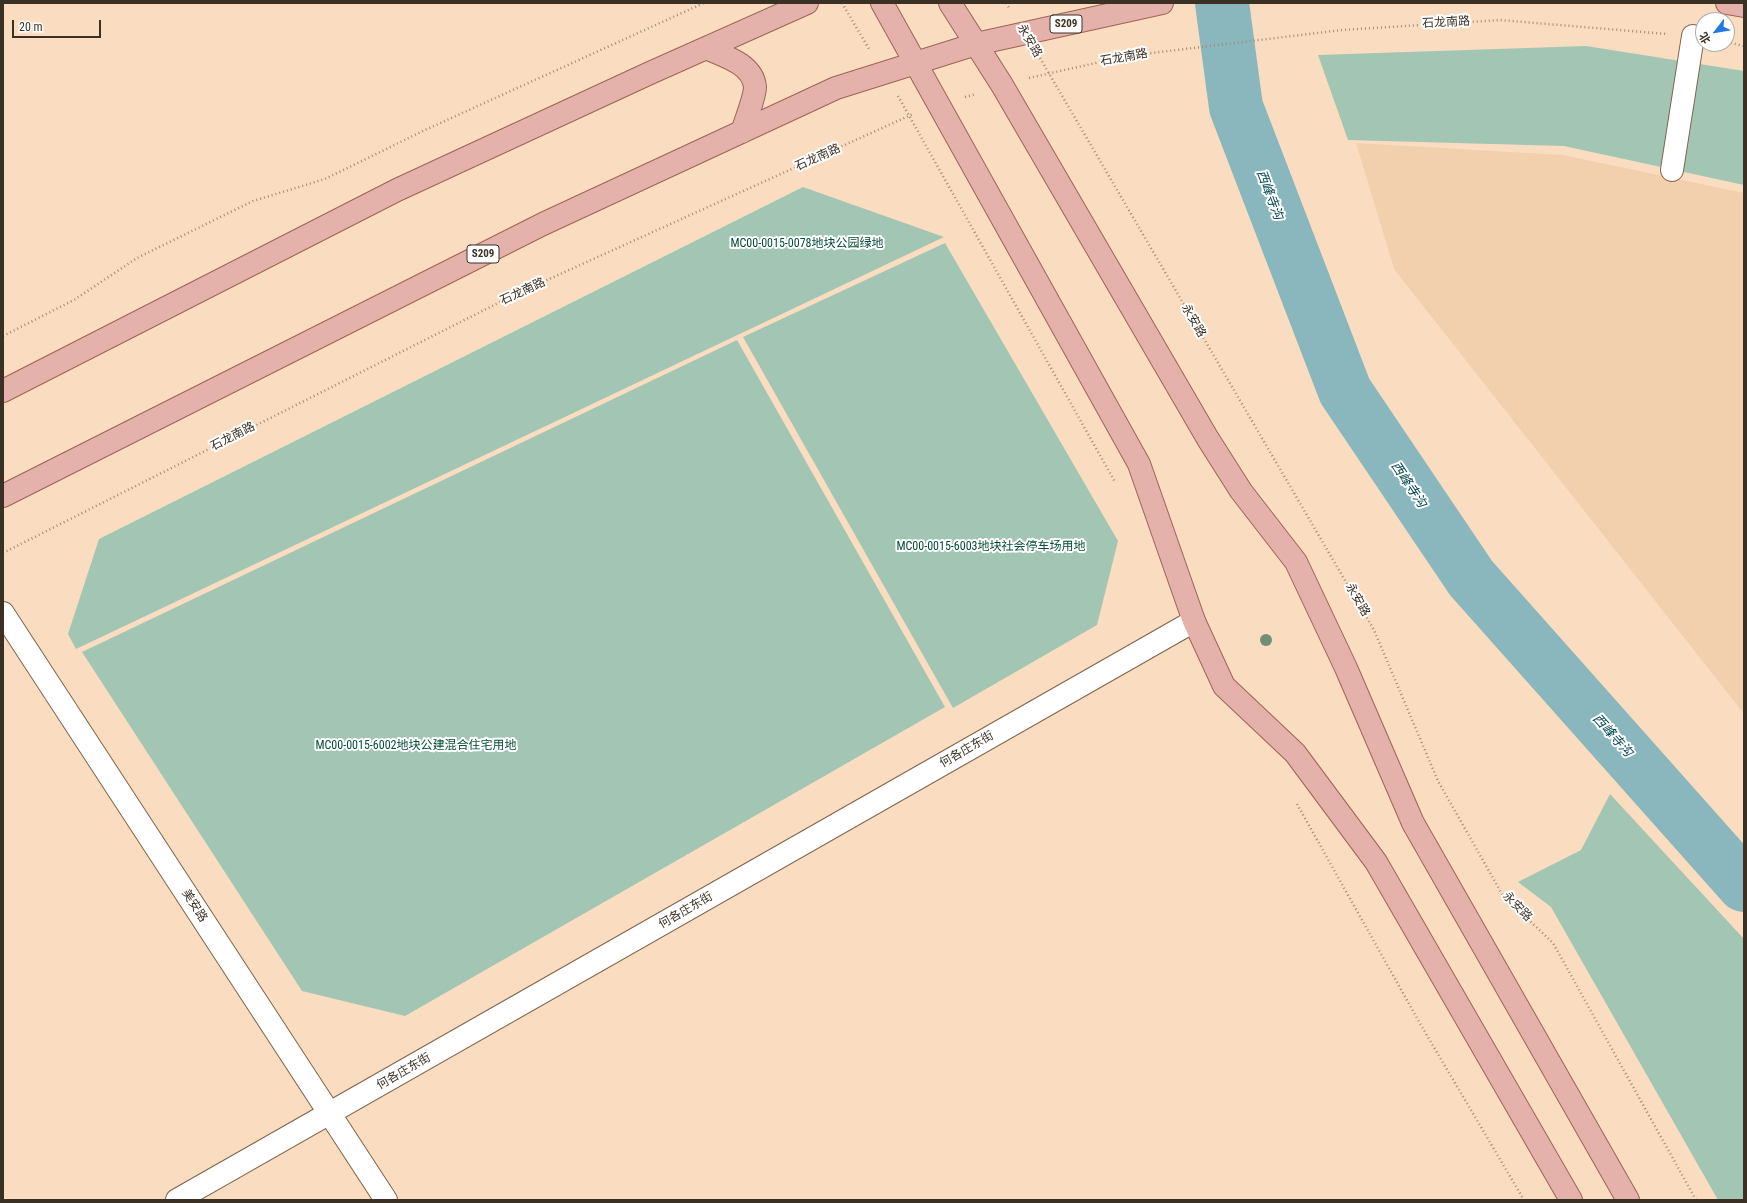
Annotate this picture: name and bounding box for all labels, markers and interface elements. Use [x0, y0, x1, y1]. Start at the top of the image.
scale bar [14, 12, 103, 38]
north arrow [1695, 12, 1735, 52]
road number: S209 [1050, 15, 1082, 33]
street label: 石龙南路 [1422, 15, 1470, 31]
text: 20 m [19, 20, 43, 34]
street label: 永安路 [1014, 22, 1044, 60]
text: 北 [1697, 30, 1714, 46]
street label: 石龙南路 [1099, 47, 1149, 69]
street label: 石龙南路 [793, 142, 843, 174]
water label: 西峰寺沟 [1252, 168, 1286, 222]
park label: MC00-0015-0078地块公园绿地 [730, 237, 884, 251]
road number: S209 [467, 245, 499, 263]
street label: 石龙南路 [498, 275, 548, 309]
street label: 永安路 [1178, 302, 1208, 340]
street label: 石龙南路 [208, 420, 258, 454]
water label: 西峰寺沟 [1387, 459, 1429, 511]
park label: MC00-0015-6003地块社会停车场用地 [896, 540, 1086, 554]
street label: 永安路 [1342, 581, 1372, 619]
water label: 西峰寺沟 [1589, 711, 1635, 761]
street label: 何各庄东街 [937, 729, 997, 771]
park label: MC00-0015-6002地块公建混合住宅用地 [315, 739, 517, 753]
street label: 美安路 [178, 887, 210, 925]
street label: 永安路 [1499, 889, 1535, 925]
street label: 何各庄东街 [656, 890, 716, 932]
street label: 何各庄东街 [374, 1051, 434, 1093]

